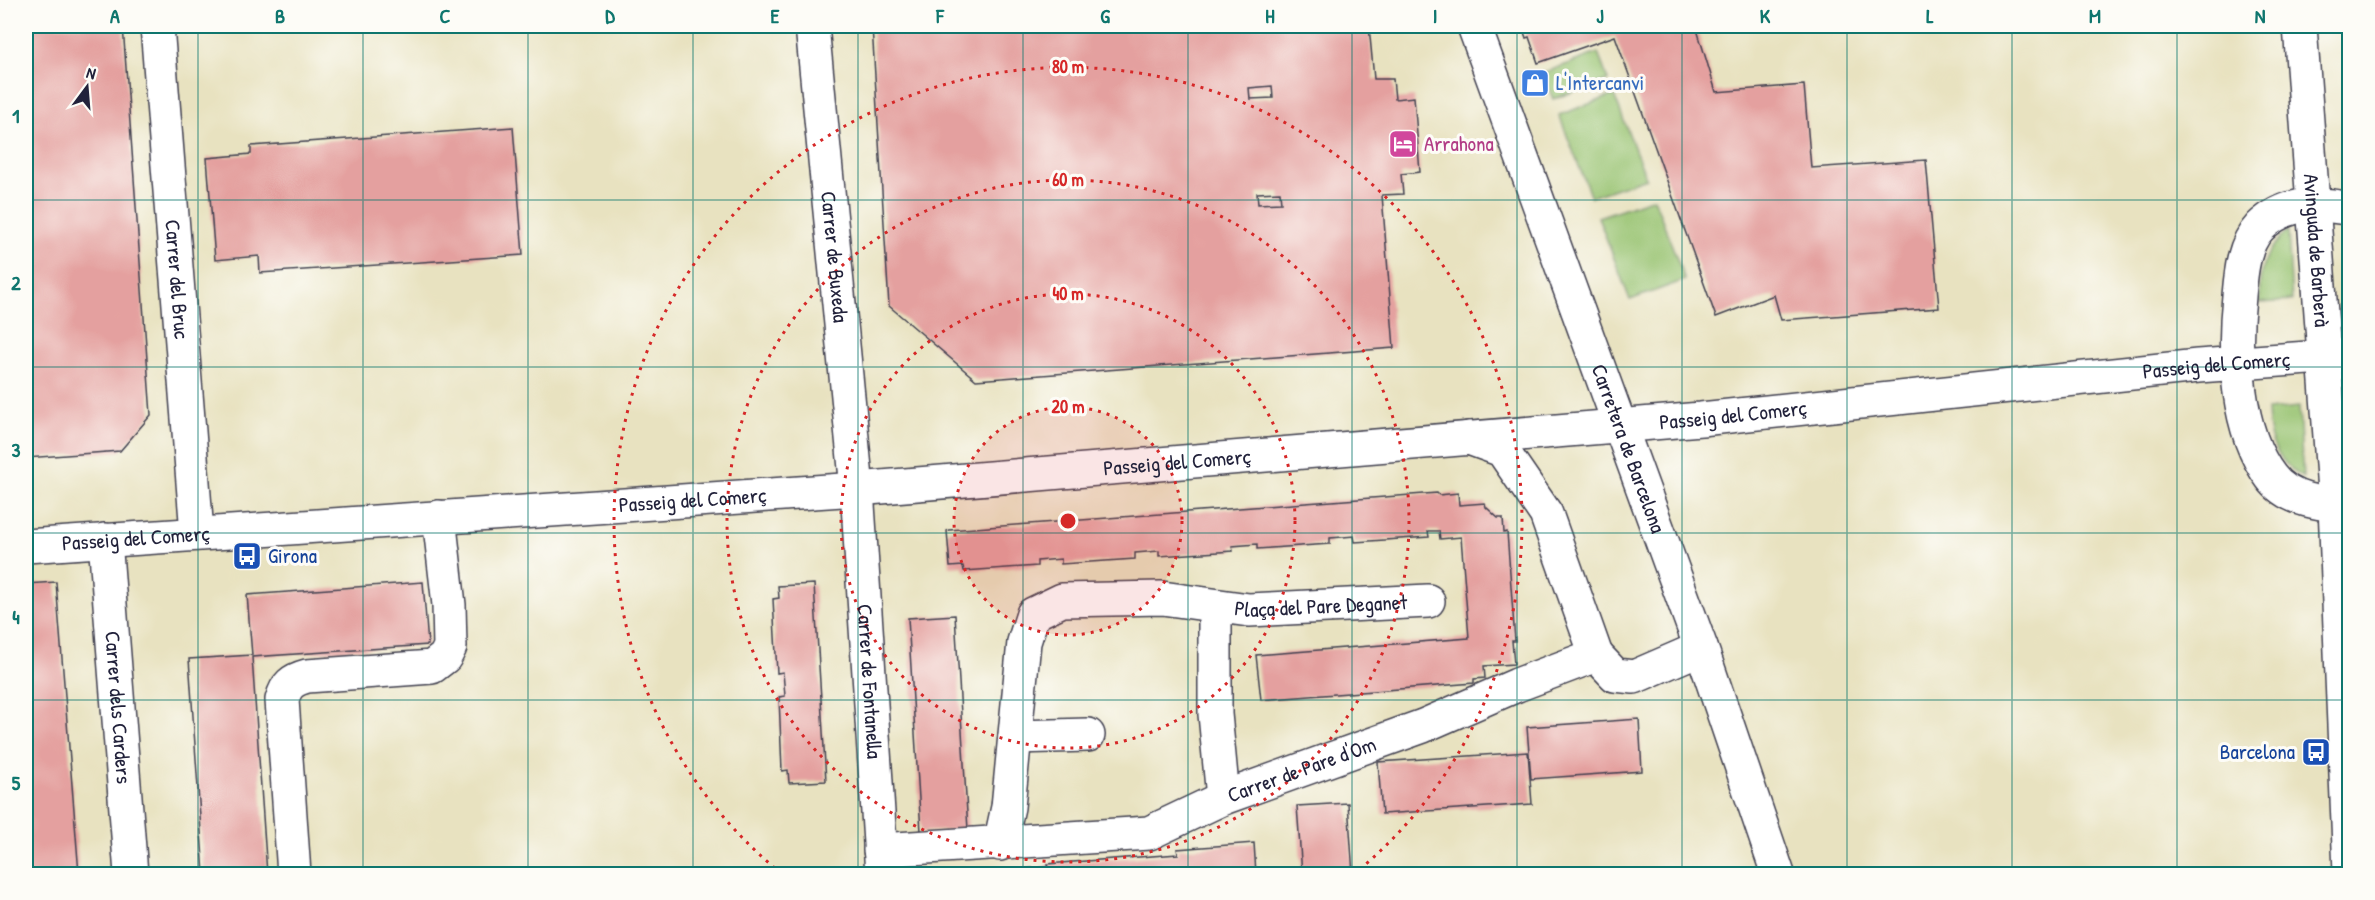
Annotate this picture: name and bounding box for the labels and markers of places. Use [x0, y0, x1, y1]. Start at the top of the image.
shop icon: L'Intercanvi [1519, 67, 1551, 99]
place label: L'Intercanvi [1556, 68, 1644, 97]
hotel icon: Arrahona [1387, 128, 1419, 160]
place label: Arrahona [1424, 129, 1494, 158]
centre of rings [1058, 511, 1078, 531]
bus stop icon: Girona [231, 540, 263, 572]
place label: Girona [268, 541, 317, 570]
bus stop icon: Barcelona [2300, 736, 2332, 768]
place label: Barcelona [2220, 737, 2295, 766]

